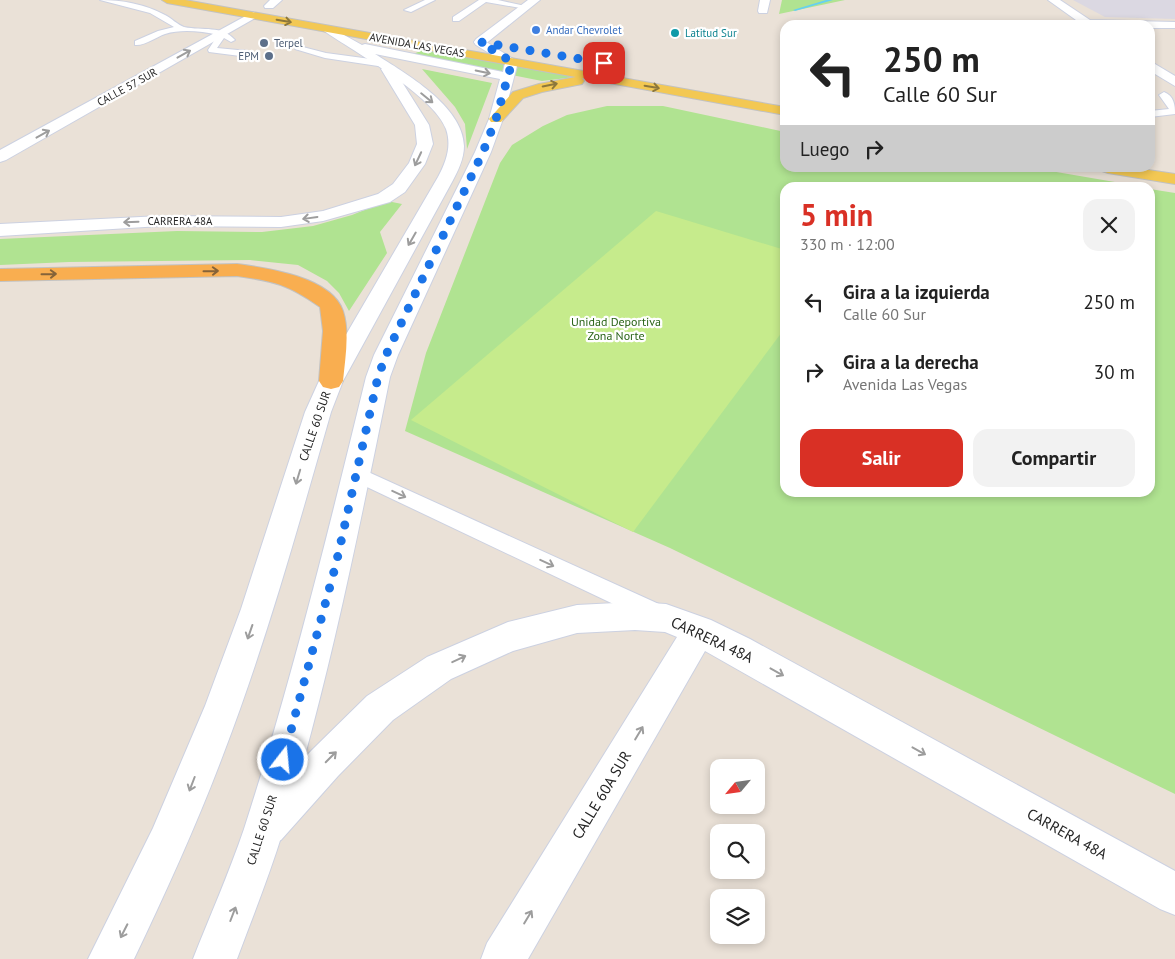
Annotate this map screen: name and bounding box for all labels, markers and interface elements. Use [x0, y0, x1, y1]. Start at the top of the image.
one-way arrow [275, 16, 291, 26]
place label: Andar Chevrolet [546, 23, 622, 37]
marker: Andar Chevrolet [530, 24, 542, 36]
place label: Latitud Sur [685, 26, 737, 40]
marker: Latitud Sur [669, 27, 681, 39]
street label: AVENIDA LAS VEGAS [368, 30, 466, 60]
place label: Terpel [274, 36, 304, 50]
text: 250 m [883, 36, 980, 82]
marker: Terpel [258, 37, 270, 49]
icon: left [800, 40, 865, 105]
pin [583, 42, 625, 84]
one-way arrow [177, 49, 191, 59]
place label: EPM [238, 49, 259, 63]
icon: arrive [590, 49, 618, 77]
marker: EPM [263, 50, 275, 62]
street label: CALLE 57 SUR [95, 65, 160, 109]
one-way arrow [475, 68, 491, 77]
one-way arrow [541, 80, 557, 90]
text: Calle 60 Sur [883, 80, 997, 108]
one-way arrow [643, 83, 659, 92]
one-way arrow [420, 92, 433, 103]
one-way arrow [35, 128, 49, 138]
icon: right [860, 135, 888, 163]
text: Luego [800, 137, 850, 161]
one-way arrow [413, 151, 423, 166]
text: 5 min [800, 195, 873, 234]
button: close [1083, 199, 1135, 251]
one-way arrow [303, 213, 319, 223]
street label: CARRERA 48A [148, 214, 213, 228]
one-way arrow [123, 217, 139, 227]
one-way arrow [406, 231, 416, 245]
text: 330 m · 12:00 [800, 234, 895, 254]
one-way arrow [203, 266, 219, 275]
one-way arrow [40, 269, 56, 279]
text: Gira a la izquierda [843, 280, 990, 304]
icon: left [800, 288, 828, 316]
text: 250 m [1083, 290, 1135, 314]
text: Calle 60 Sur [843, 304, 926, 324]
park label: Unidad Deportiva Zona Norte [571, 314, 661, 343]
text: Gira a la derecha [843, 350, 979, 374]
icon: right [800, 358, 828, 386]
text: 30 m [1094, 360, 1135, 384]
text: Avenida Las Vegas [843, 374, 967, 394]
street label: CALLE 60 SUR [296, 389, 334, 463]
button: Salir [800, 429, 963, 487]
button: Compartir [973, 429, 1135, 487]
one-way arrow [293, 468, 303, 484]
one-way arrow [391, 490, 406, 499]
one-way arrow [539, 558, 554, 568]
street label: CARRERA 48A [668, 612, 757, 667]
one-way arrow [244, 623, 254, 639]
one-way arrow [451, 654, 466, 663]
one-way arrow [769, 668, 784, 677]
one-way arrow [634, 726, 644, 740]
position arrow [256, 733, 308, 785]
street label: CALLE 60A SUR [568, 747, 635, 842]
one-way arrow [911, 747, 925, 757]
one-way arrow [325, 751, 337, 763]
north arrow [710, 759, 765, 814]
map controls [710, 759, 765, 944]
one-way arrow [187, 776, 197, 791]
street label: CALLE 60 SUR [243, 793, 280, 867]
street label: CARRERA 48A [1024, 804, 1111, 863]
button: search [710, 824, 765, 879]
button: layers [710, 889, 765, 944]
one-way arrow [228, 907, 238, 922]
one-way arrow [524, 911, 534, 925]
one-way arrow [119, 923, 128, 938]

